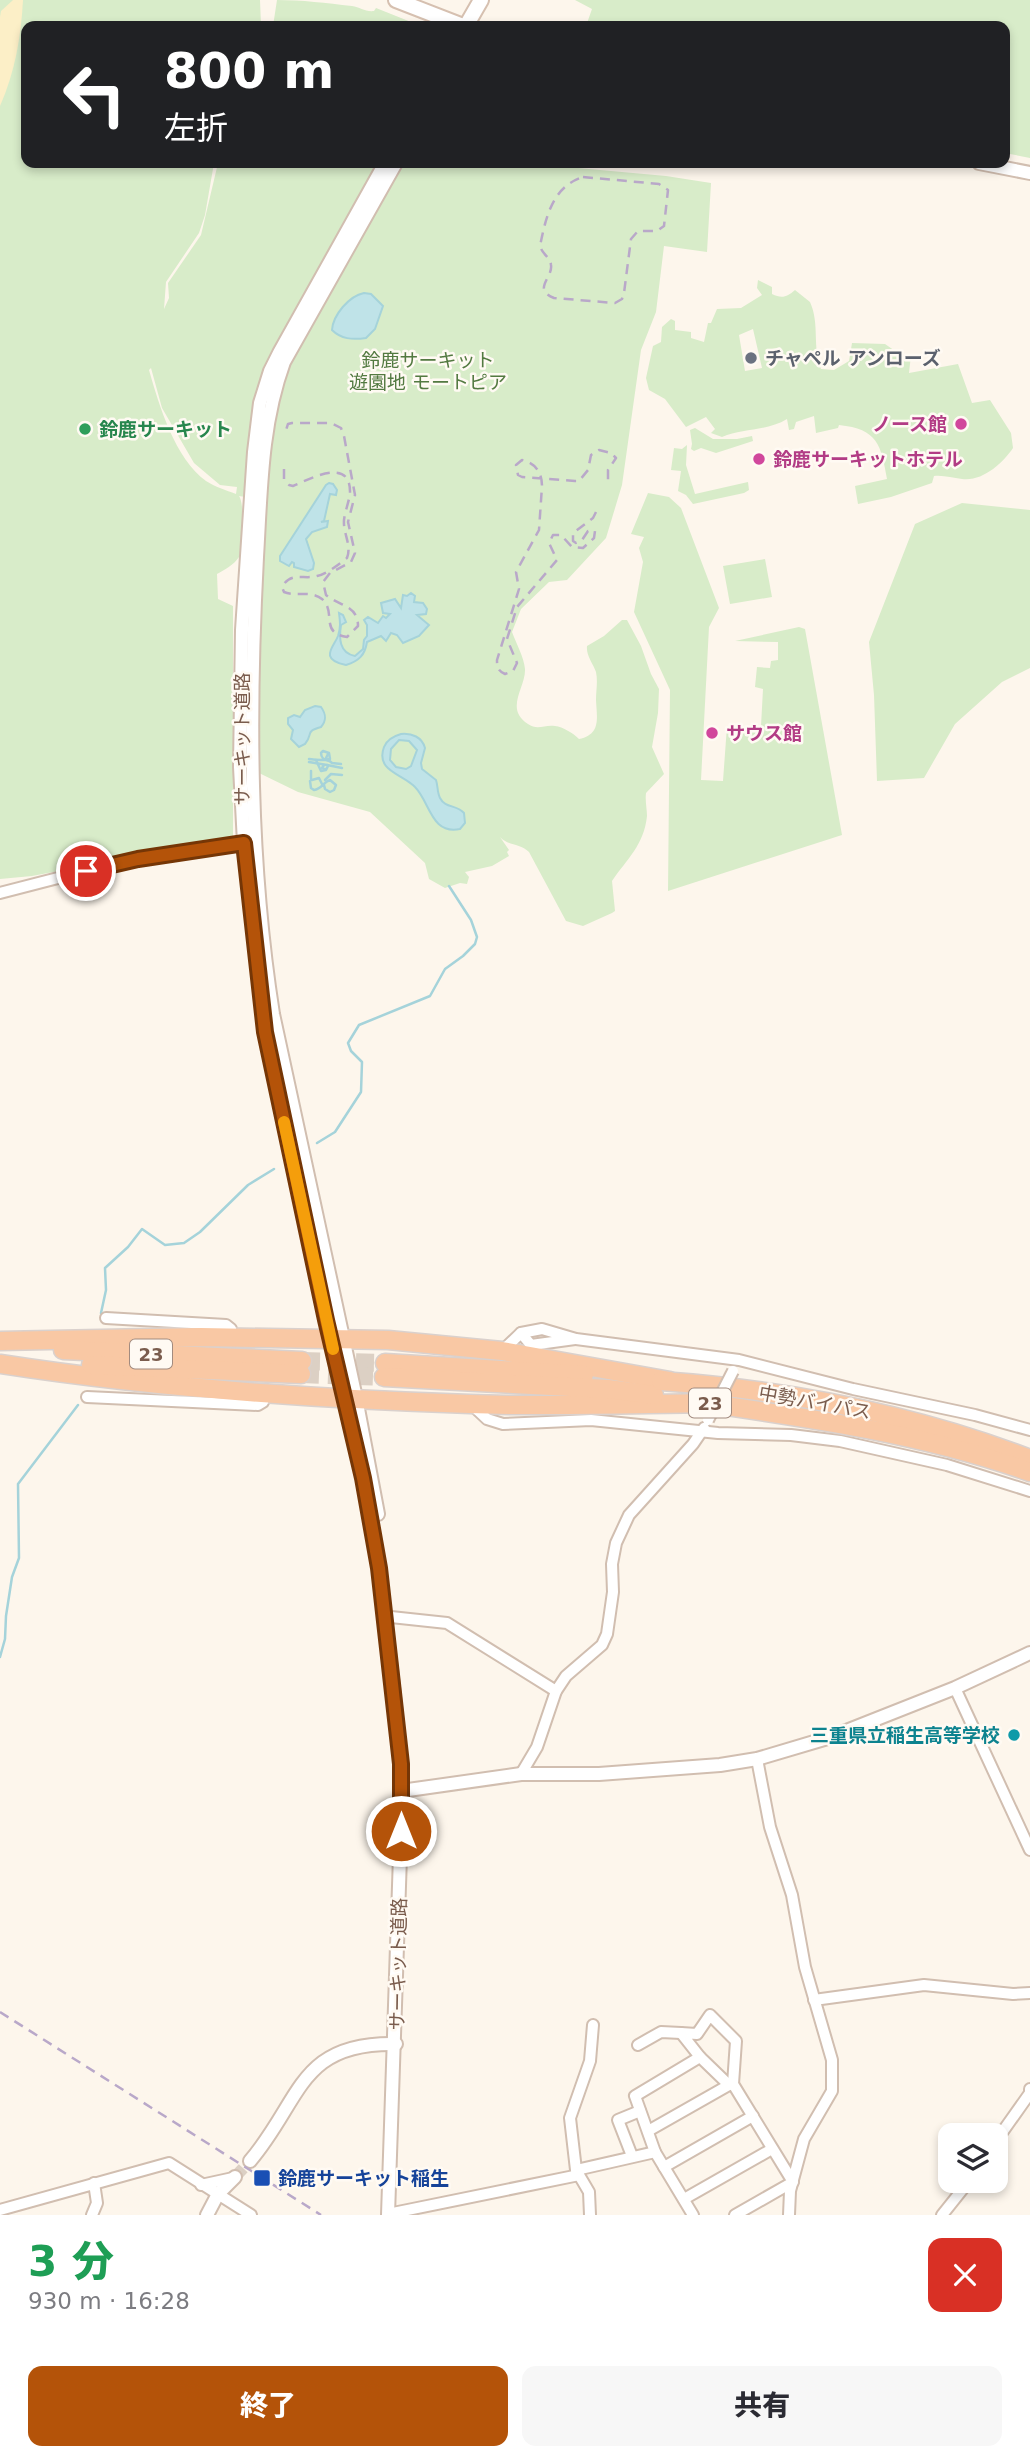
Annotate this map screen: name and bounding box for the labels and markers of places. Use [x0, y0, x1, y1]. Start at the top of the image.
place label: チャペル アンローズ [765, 347, 941, 369]
marker: チャペル アンローズ [743, 350, 759, 366]
place label: ノース館 [872, 413, 947, 435]
marker: ノース館 [953, 416, 969, 432]
place label: 鈴鹿サーキット [99, 418, 232, 440]
marker: 鈴鹿サーキット [77, 421, 93, 437]
place label: 鈴鹿サーキットホテル [773, 448, 963, 470]
marker: 鈴鹿サーキットホテル [751, 451, 767, 467]
place label: サウス館 [726, 722, 802, 744]
marker: サウス館 [704, 725, 720, 741]
pin [56, 841, 116, 901]
place label: 三重県立稲生高等学校 [810, 1724, 1000, 1746]
marker: 三重県立稲生高等学校 [1006, 1727, 1022, 1743]
place label: 鈴鹿サーキット稲生 [278, 2167, 449, 2189]
marker: 鈴鹿サーキット稲生 [252, 2168, 272, 2188]

